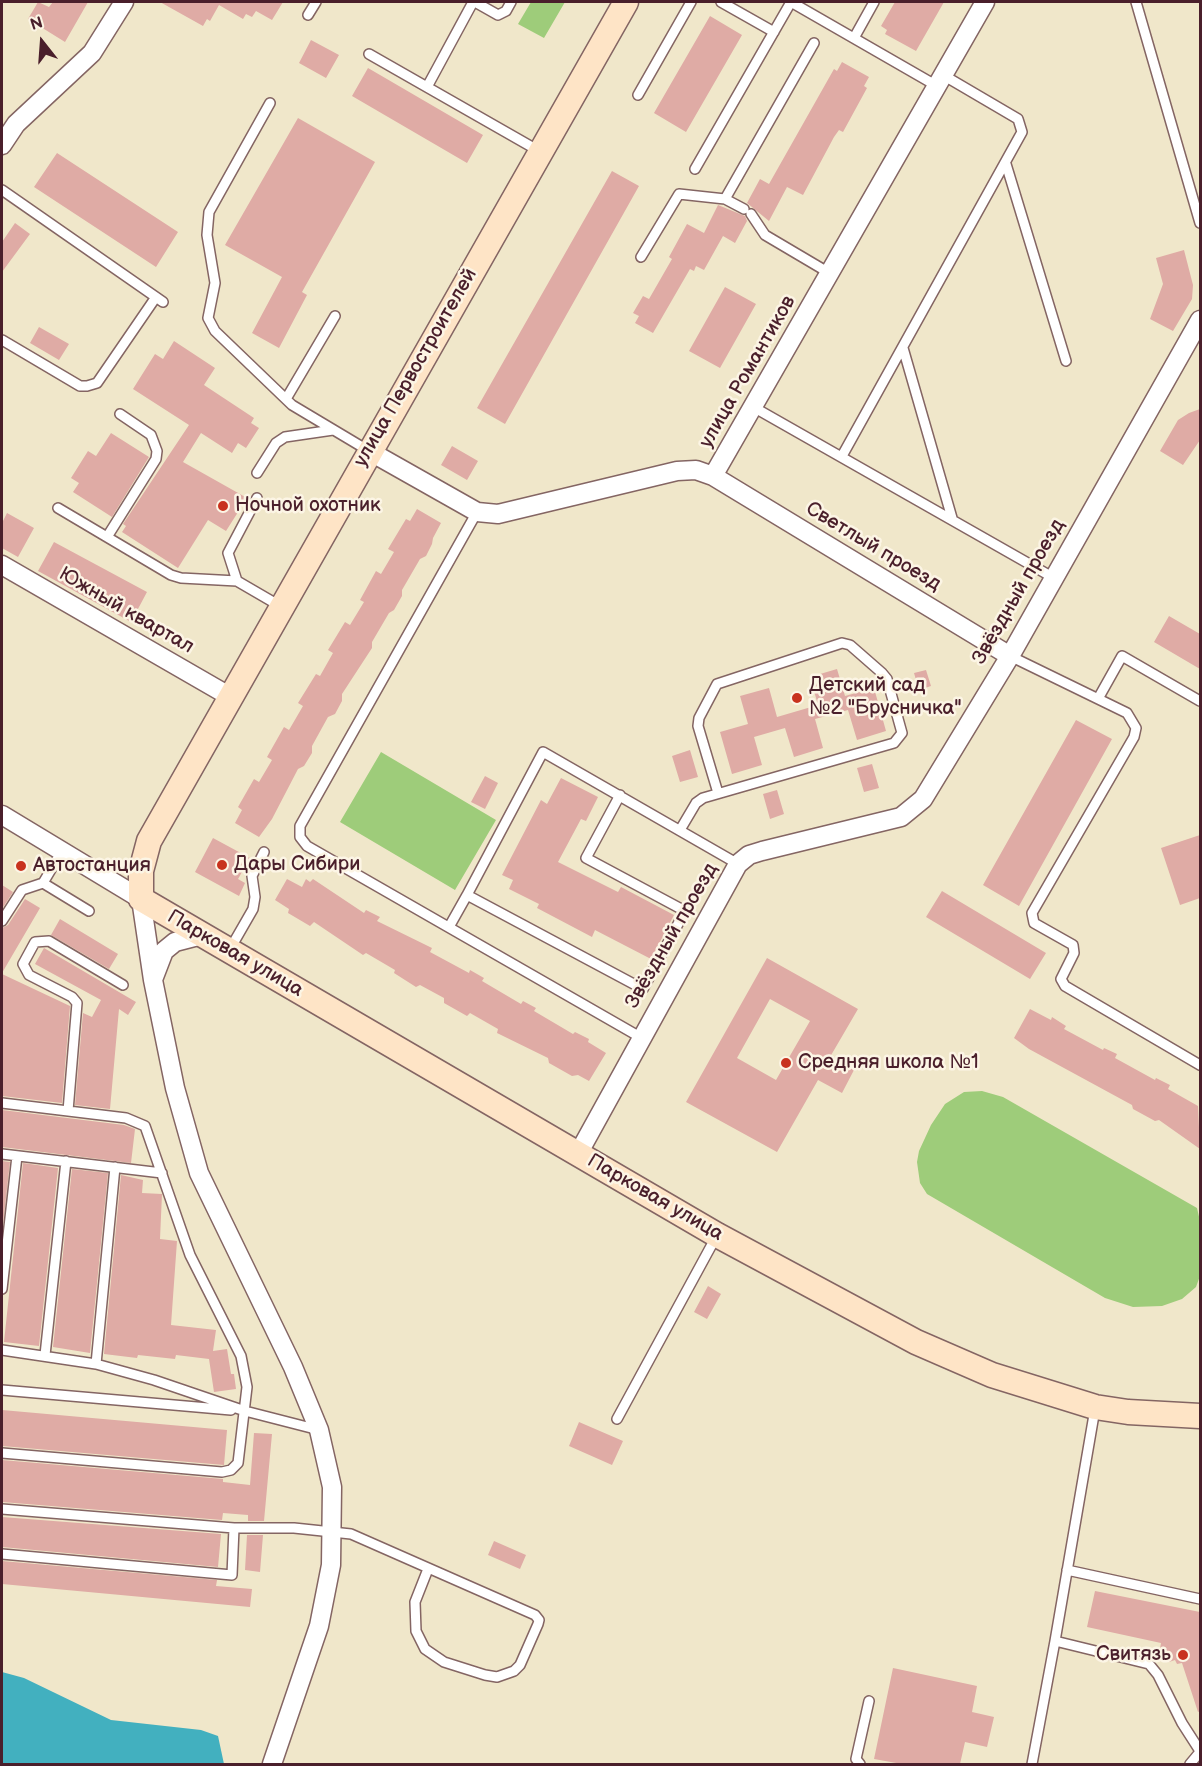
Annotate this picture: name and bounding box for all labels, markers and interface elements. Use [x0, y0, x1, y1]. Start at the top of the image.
north arrow [12, 12, 72, 72]
text: N [28, 13, 45, 35]
street label: улица Первостроителей [349, 264, 483, 472]
street label: улица Романтиков [695, 292, 801, 452]
place label: Ночной охотник [235, 494, 381, 518]
street label: Светлый проезд [801, 497, 945, 597]
marker: Ночной охотник [216, 499, 230, 513]
street label: Звёздный проезд [968, 515, 1070, 669]
street label: Южный квартал [54, 563, 198, 659]
place label: Детский сад №2 "Брусничка" [809, 674, 962, 721]
marker: Детский сад №2 "Брусничка" [790, 691, 804, 705]
place label: Дары Сибири [234, 853, 360, 877]
place label: Автостанция [33, 854, 151, 878]
marker: Дары Сибири [215, 858, 229, 872]
marker: Автостанция [14, 859, 28, 873]
street label: Звёздный проезд [621, 859, 723, 1013]
street label: Парковая улица [163, 905, 307, 1003]
place label: Средняя школа №1 [798, 1051, 979, 1075]
marker: Средняя школа №1 [779, 1056, 793, 1070]
street label: Парковая улица [583, 1149, 727, 1247]
place label: Свитязь [1096, 1643, 1171, 1667]
marker: Свитязь [1176, 1648, 1190, 1662]

